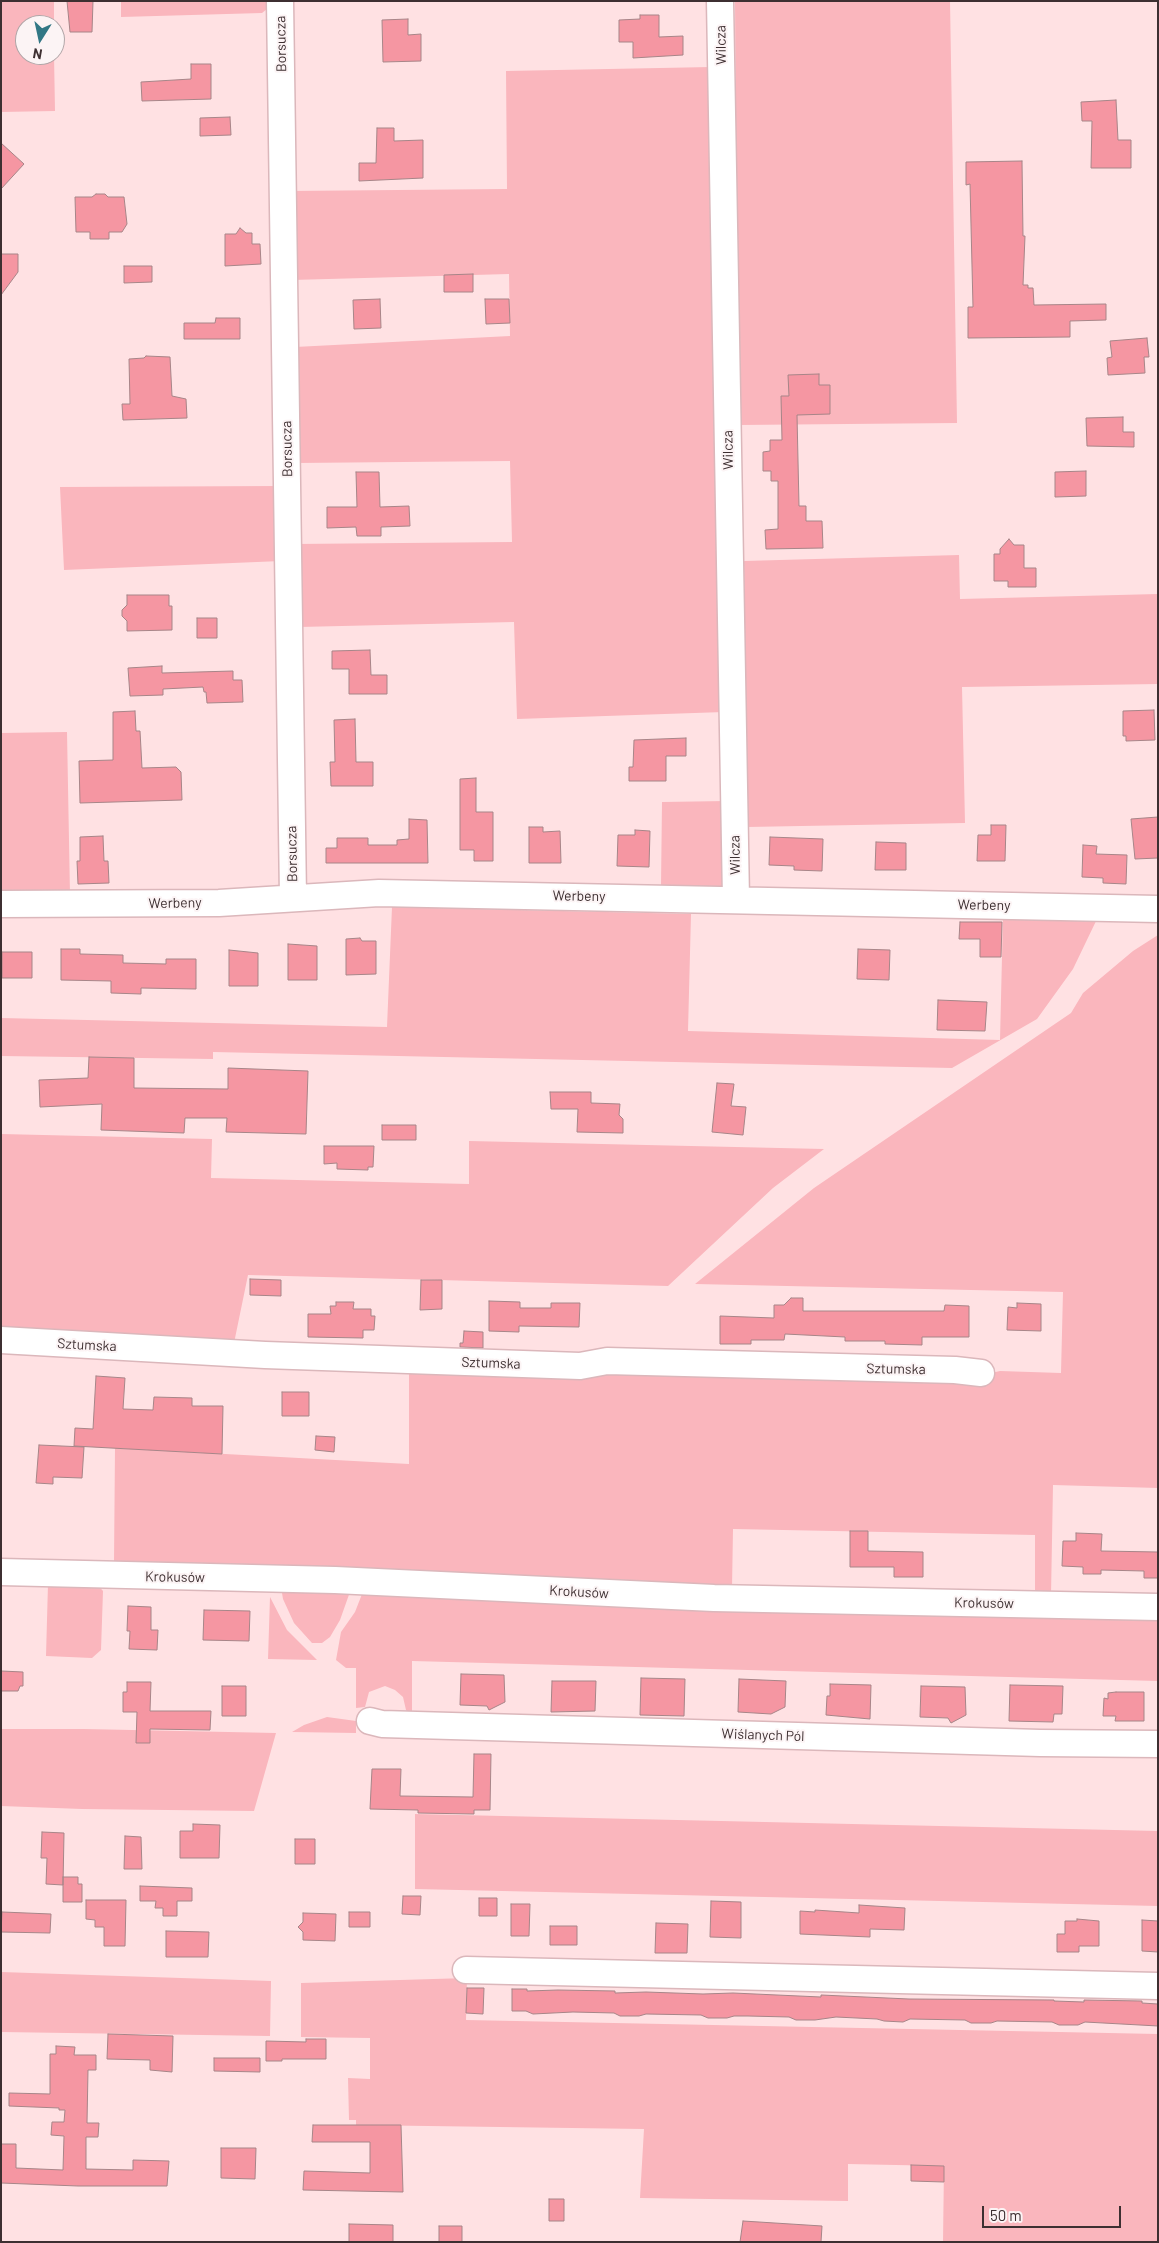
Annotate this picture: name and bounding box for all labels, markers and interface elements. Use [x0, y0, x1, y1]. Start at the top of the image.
north arrow [15, 15, 65, 65]
street label: Borsucza [272, 16, 290, 72]
street label: Wilcza [712, 25, 730, 65]
text: N [31, 45, 44, 63]
street label: Borsucza [278, 421, 296, 477]
street label: Wilcza [719, 430, 737, 470]
street label: Borsucza [283, 826, 301, 882]
street label: Wilcza [726, 835, 744, 875]
street label: Werbeny [552, 887, 606, 905]
street label: Werbeny [148, 894, 202, 912]
street label: Werbeny [957, 896, 1011, 914]
street label: Sztumska [57, 1335, 117, 1355]
street label: Sztumska [461, 1354, 521, 1372]
street label: Sztumska [866, 1360, 926, 1378]
street label: Krokusów [145, 1568, 205, 1586]
street label: Krokusów [549, 1582, 609, 1602]
street label: Krokusów [954, 1594, 1014, 1612]
street label: Wiślanych Pól [721, 1725, 805, 1745]
scale bar [984, 2196, 1123, 2228]
text: 50 m [990, 2206, 1022, 2224]

